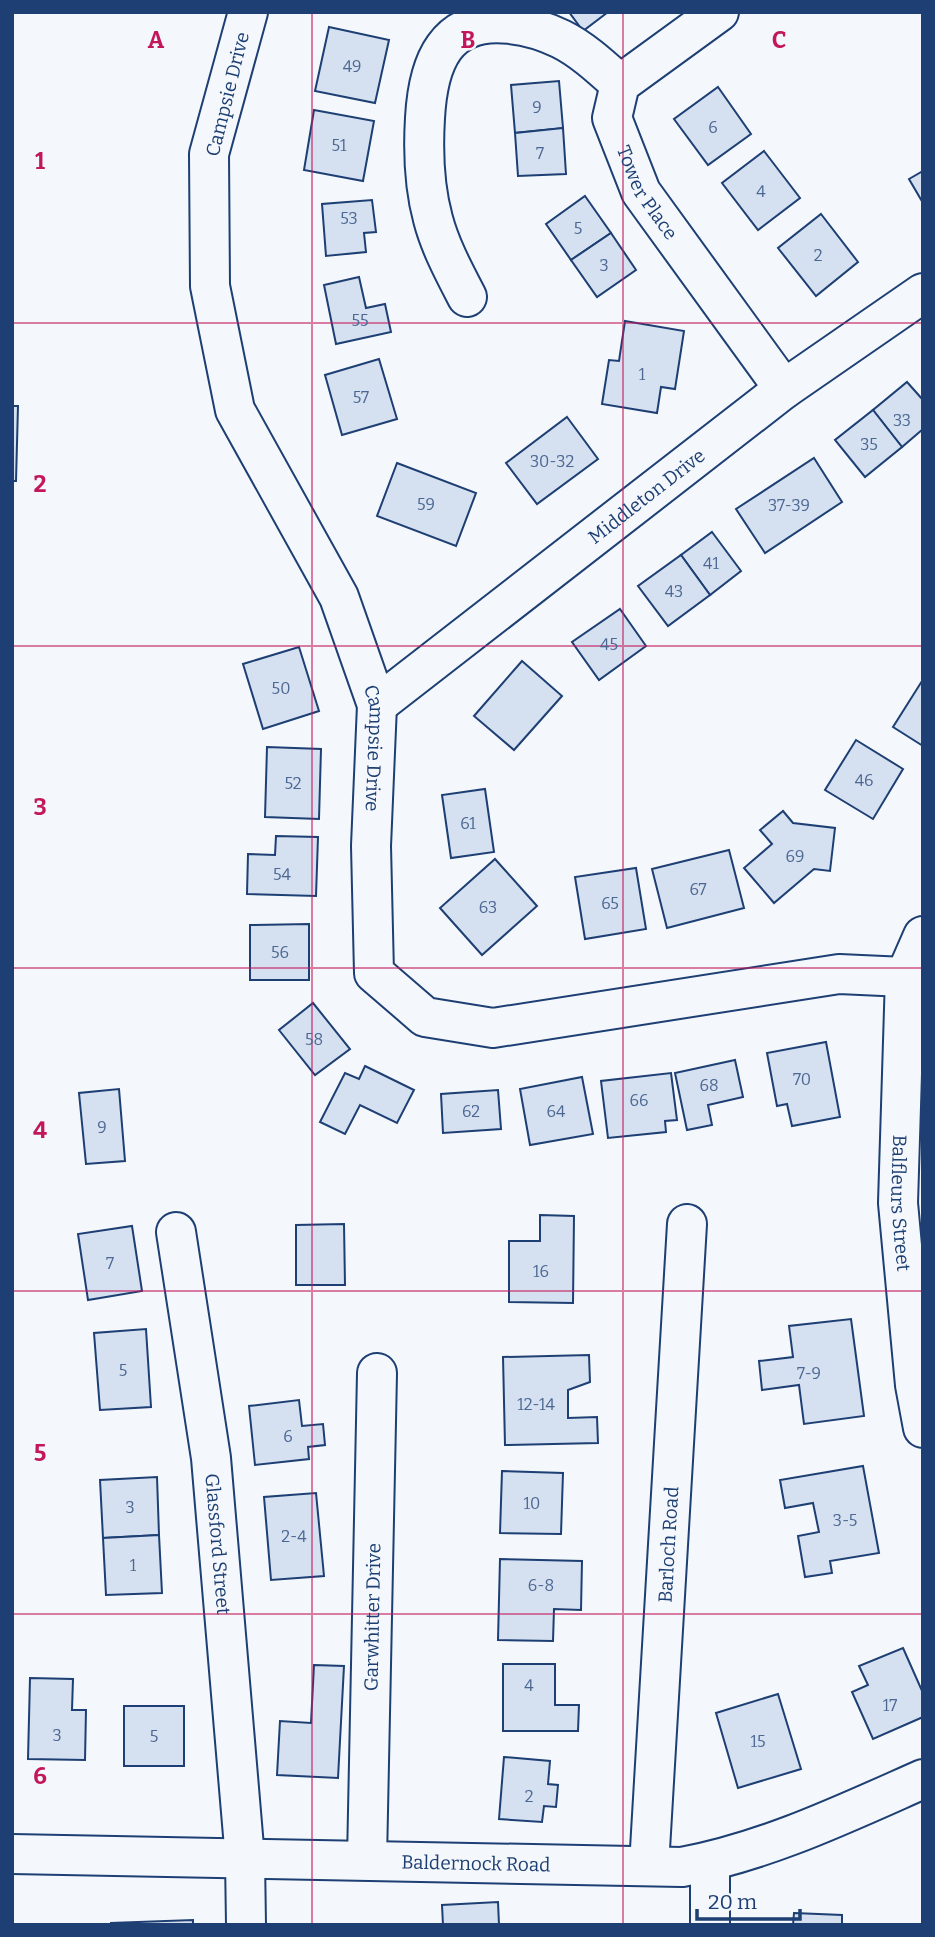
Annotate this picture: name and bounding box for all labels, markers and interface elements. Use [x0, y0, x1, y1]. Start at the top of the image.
text: A [148, 26, 165, 54]
text: B [461, 26, 475, 54]
text: C [772, 26, 786, 54]
street label: Campsie Drive [201, 29, 254, 159]
house number: 49 [343, 57, 361, 76]
house number: 9 [532, 98, 542, 117]
house number: 6 [708, 118, 718, 137]
house number: 51 [332, 136, 347, 155]
street label: Tower Place [612, 142, 683, 244]
house number: 7 [536, 144, 544, 163]
text: 1 [35, 147, 45, 175]
house number: 4 [756, 182, 766, 201]
house number: 53 [340, 209, 358, 228]
house number: 5 [574, 219, 582, 238]
house number: 2 [814, 246, 822, 265]
house number: 3 [599, 256, 609, 275]
house number: 55 [351, 311, 369, 330]
house number: 1 [639, 365, 646, 384]
house number: 57 [353, 388, 369, 407]
house number: 33 [893, 411, 911, 430]
house number: 35 [860, 435, 878, 454]
street label: Middleton Drive [584, 444, 710, 549]
house number: 30-32 [530, 452, 574, 471]
text: 2 [34, 470, 47, 498]
house number: 59 [417, 495, 435, 514]
house number: 37-39 [768, 496, 810, 515]
house number: 41 [703, 554, 719, 573]
house number: 43 [665, 582, 683, 601]
house number: 45 [600, 635, 618, 654]
house number: 50 [272, 679, 290, 698]
street label: Campsie Drive [359, 682, 388, 812]
house number: 46 [855, 771, 873, 790]
house number: 52 [285, 774, 301, 793]
text: 3 [33, 793, 47, 821]
house number: 61 [460, 814, 476, 833]
house number: 69 [786, 847, 804, 866]
house number: 54 [273, 865, 292, 884]
house number: 67 [689, 880, 707, 899]
house number: 65 [601, 894, 619, 913]
house number: 63 [479, 898, 497, 917]
house number: 56 [271, 943, 289, 962]
house number: 58 [305, 1030, 323, 1049]
house number: 70 [793, 1070, 811, 1089]
house number: 68 [699, 1076, 719, 1095]
house number: 66 [630, 1091, 648, 1110]
house number: 62 [462, 1102, 480, 1121]
house number: 64 [547, 1102, 566, 1121]
text: 4 [33, 1116, 47, 1144]
house number: 9 [97, 1118, 107, 1137]
street label: Balfleurs Street [886, 1134, 915, 1272]
house number: 7 [106, 1254, 114, 1273]
house number: 16 [533, 1262, 549, 1281]
house number: 5 [119, 1361, 127, 1380]
house number: 7-9 [797, 1364, 821, 1383]
house number: 12-14 [517, 1395, 555, 1414]
house number: 6 [283, 1427, 293, 1446]
text: 5 [34, 1439, 46, 1467]
street label: Glassford Street [200, 1472, 235, 1616]
street label: Barloch Road [654, 1486, 683, 1603]
house number: 10 [524, 1494, 540, 1513]
house number: 3 [125, 1498, 135, 1517]
house number: 3-5 [833, 1511, 857, 1530]
house number: 2-4 [281, 1527, 307, 1546]
street label: Garwhitter Drive [359, 1543, 386, 1691]
house number: 1 [130, 1556, 137, 1575]
house number: 6-8 [528, 1576, 554, 1595]
house number: 4 [524, 1676, 534, 1695]
house number: 17 [883, 1696, 897, 1715]
house number: 3 [52, 1726, 62, 1745]
house number: 5 [150, 1727, 158, 1746]
house number: 15 [750, 1732, 766, 1751]
text: 6 [33, 1762, 47, 1790]
house number: 2 [525, 1787, 533, 1806]
street label: Baldernock Road [401, 1851, 551, 1876]
scale bar [697, 1878, 800, 1922]
text: 20 m [708, 1889, 757, 1915]

